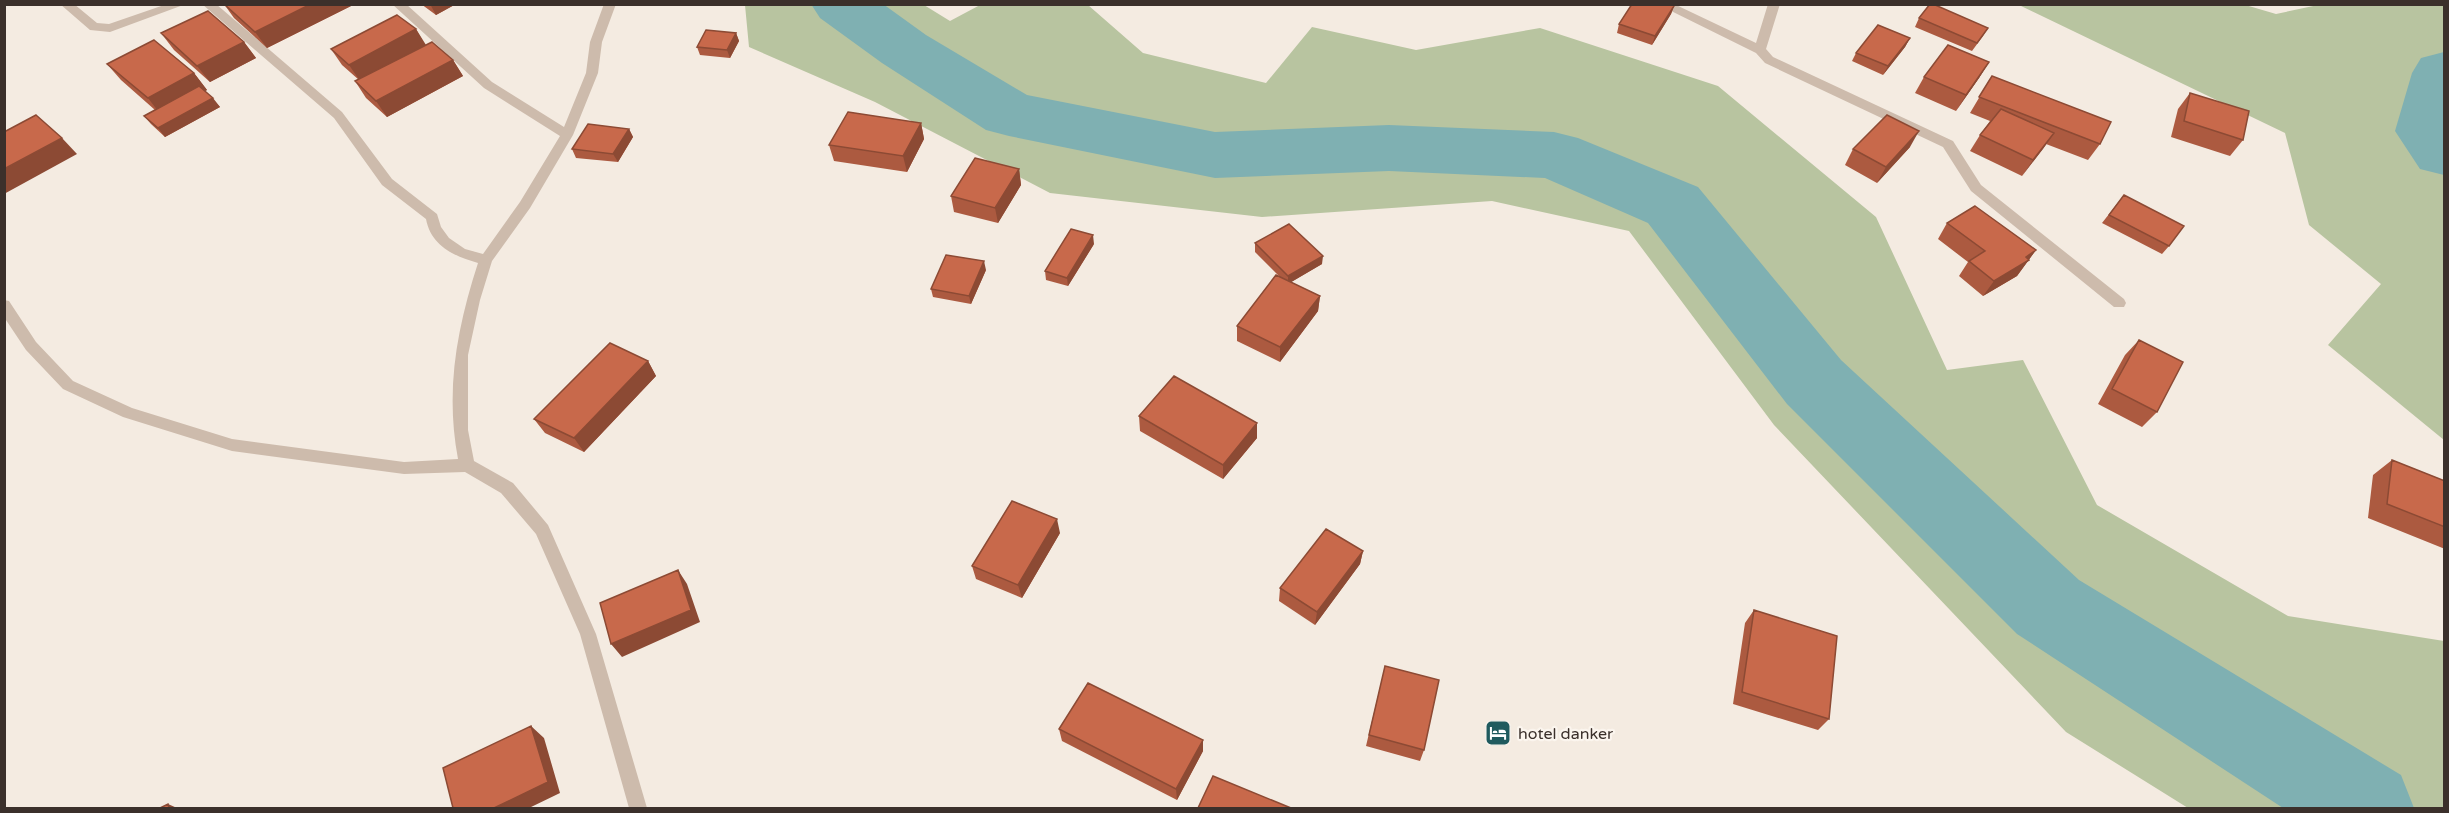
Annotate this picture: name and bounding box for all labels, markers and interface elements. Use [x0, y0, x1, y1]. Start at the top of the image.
hotel icon: hotel danker [1483, 718, 1513, 748]
place label: hotel danker [1518, 724, 1614, 744]

